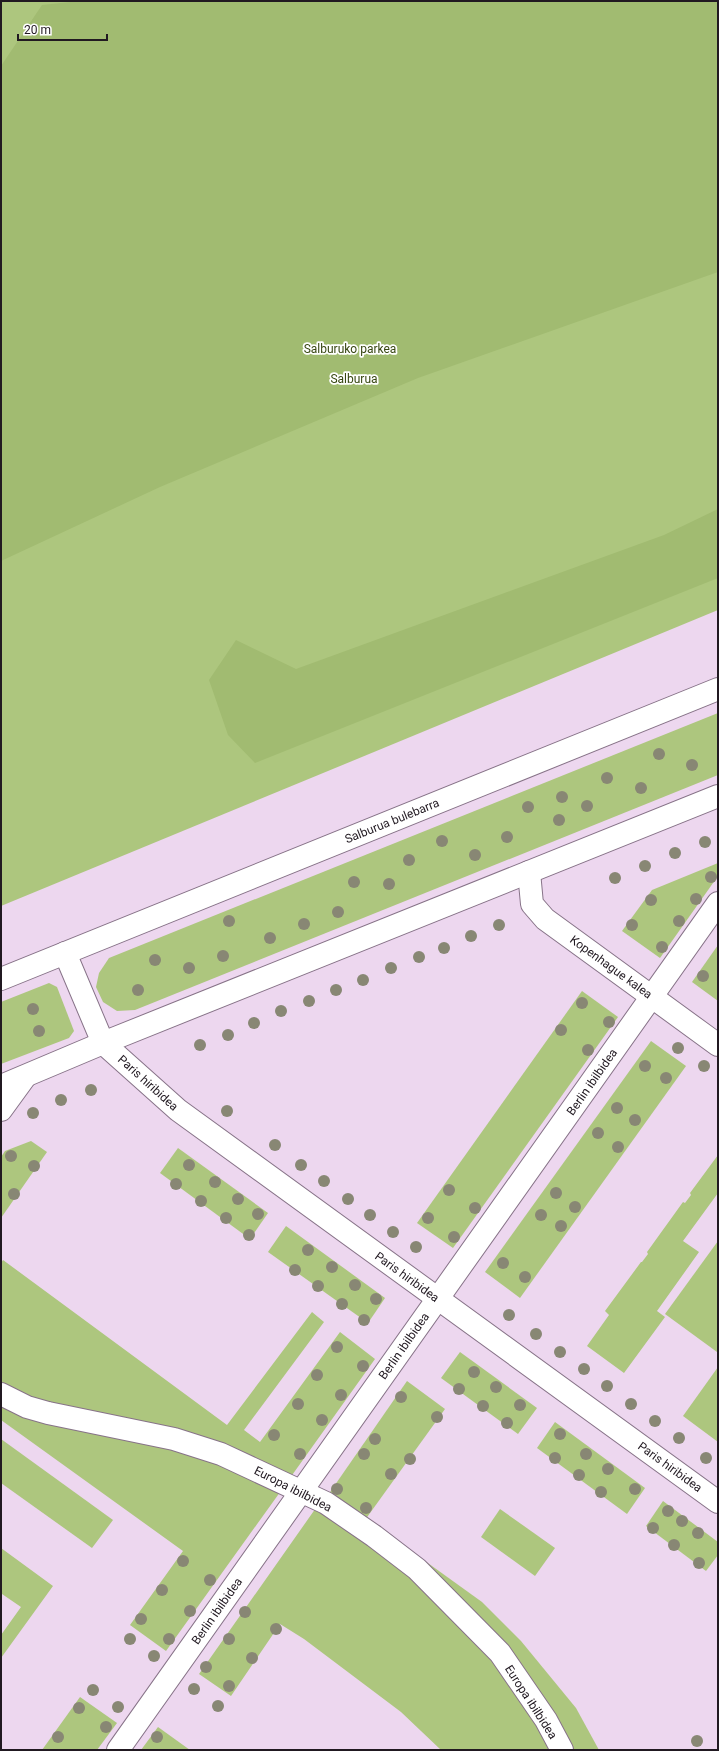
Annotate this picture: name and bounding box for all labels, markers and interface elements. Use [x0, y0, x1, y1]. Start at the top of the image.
scale bar [18, 16, 107, 42]
text: 20 m [24, 23, 51, 37]
park label: Salburuko parkea [304, 342, 396, 356]
park label: Salburua [330, 372, 378, 386]
street label: Salburua bulebarra [343, 796, 441, 846]
street label: Kopenhague kalea [567, 932, 655, 1002]
street label: Berlin ibilbidea [564, 1046, 620, 1118]
street label: Paris hiribidea [115, 1052, 181, 1114]
street label: Paris hiribidea [372, 1249, 442, 1305]
street label: Berlin ibilbidea [376, 1310, 432, 1382]
street label: Paris hiribidea [635, 1439, 705, 1495]
street label: Europa ibilbidea [252, 1463, 334, 1515]
street label: Berlin ibilbidea [189, 1575, 245, 1647]
street label: Europa ibilbidea [502, 1662, 560, 1742]

